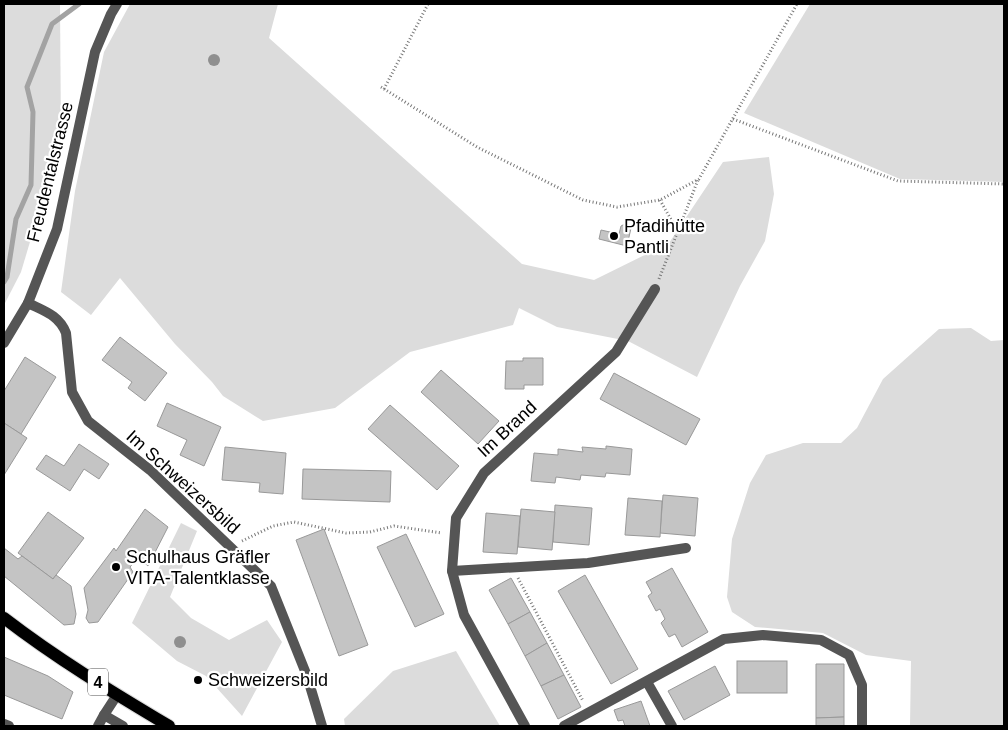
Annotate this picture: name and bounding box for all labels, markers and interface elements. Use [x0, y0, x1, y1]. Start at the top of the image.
street label: Freudentalstrasse [23, 100, 77, 244]
place label: Pfadihütte Pantli [624, 216, 705, 257]
marker: Pfadihütte Pantli [608, 230, 620, 242]
street label: Im Brand [473, 397, 541, 461]
street label: Im Schweizersbild [122, 426, 244, 538]
place label: Schulhaus Gräfler VITA-Talentklasse [126, 547, 270, 588]
marker: Schulhaus Gräfler VITA-Talentklasse [110, 561, 122, 573]
road number: 4 [88, 669, 108, 696]
place label: Schweizersbild [208, 670, 328, 690]
marker: Schweizersbild [192, 674, 204, 686]

